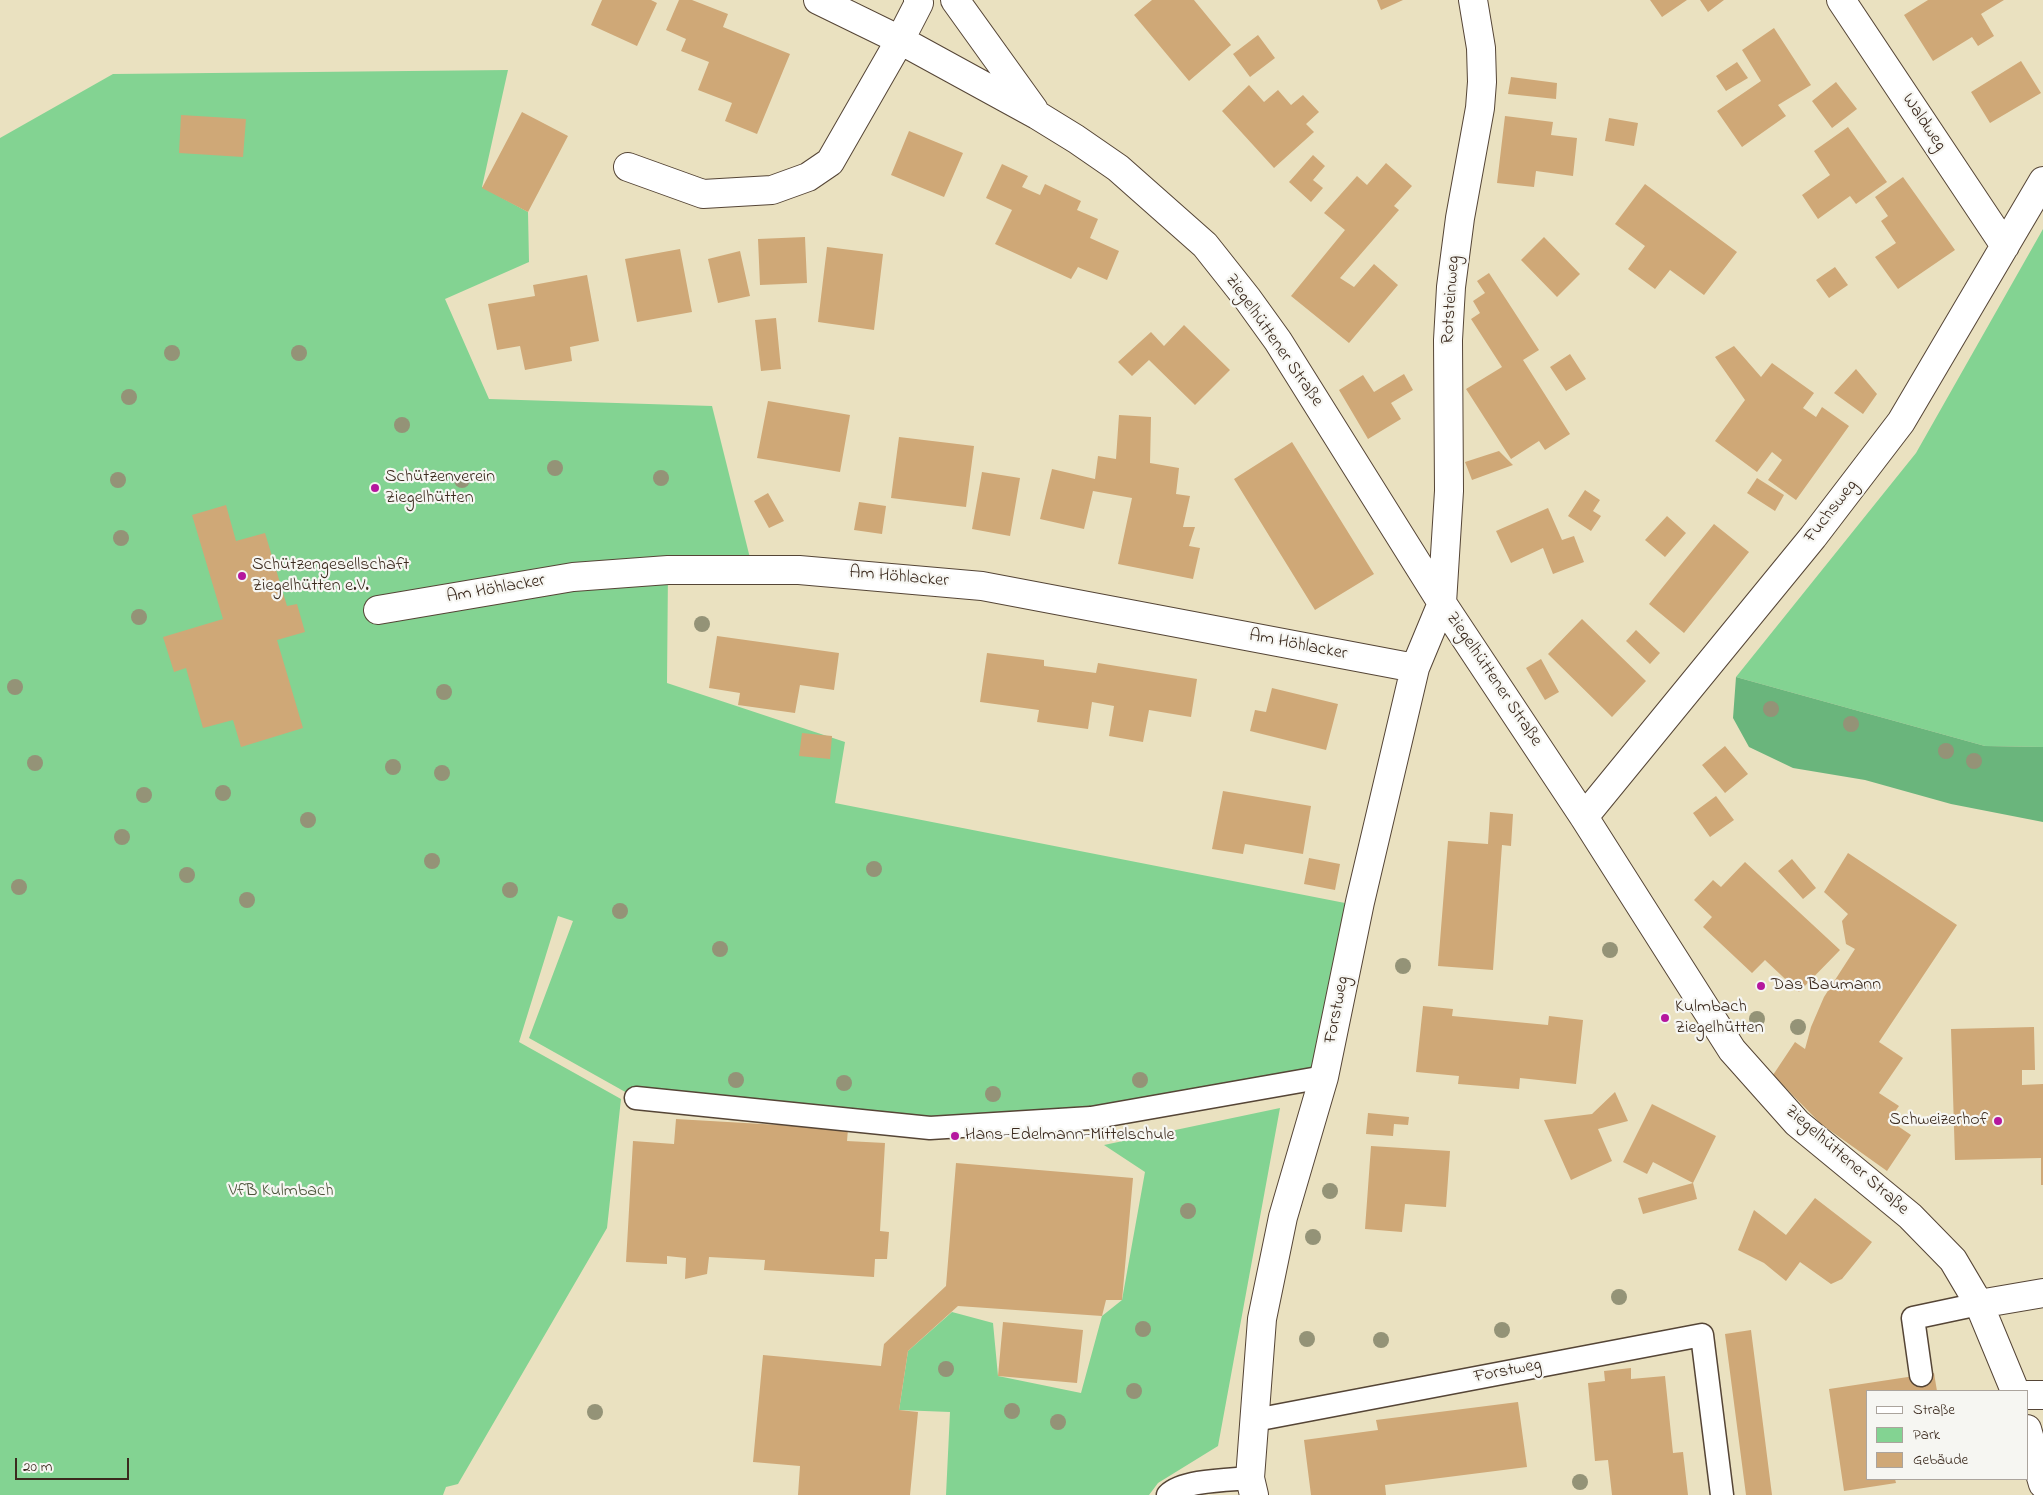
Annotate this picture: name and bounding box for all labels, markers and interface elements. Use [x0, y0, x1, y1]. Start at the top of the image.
street label: Waldweg [1896, 90, 1950, 156]
street label: Rotsteinweg [1438, 255, 1466, 345]
street label: Ziegelhüttener Straße [1219, 270, 1327, 412]
place label: Schützenverein Ziegelhütten [385, 467, 495, 509]
street label: Fuchsweg [1801, 476, 1863, 548]
marker: Schützenverein Ziegelhütten [369, 482, 381, 494]
place label: Schützengesellschaft Ziegelhütten e.V. [252, 555, 409, 598]
street label: Am Höhlacker [848, 563, 950, 593]
marker: Schützengesellschaft Ziegelhütten e.V. [236, 570, 248, 582]
street label: Am Höhlacker [445, 571, 547, 609]
street label: Ziegelhüttener Straße [1440, 609, 1546, 751]
street label: Am Höhlacker [1247, 626, 1349, 666]
street label: Forstweg [1321, 974, 1355, 1046]
place label: Das Baumann [1771, 975, 1881, 997]
marker: Das Baumann [1755, 980, 1767, 992]
place label: Kulmbach Ziegelhütten [1675, 997, 1764, 1040]
marker: Kulmbach Ziegelhütten [1659, 1012, 1671, 1024]
street label: Ziegelhüttener Straße [1780, 1101, 1912, 1221]
place label: Schweizerhof [1889, 1110, 1988, 1132]
marker: Schweizerhof [1992, 1115, 2004, 1127]
place label: Hans-Edelmann-Mittelschule [965, 1125, 1175, 1147]
marker: Hans-Edelmann-Mittelschule [949, 1130, 961, 1142]
park label: VfB Kulmbach [228, 1181, 334, 1203]
street label: Forstweg [1472, 1355, 1544, 1389]
legend [1866, 1390, 2028, 1480]
text: Straße [1913, 1399, 1955, 1421]
text: Park [1913, 1424, 1940, 1446]
scale bar [18, 1448, 131, 1480]
text: Gebäude [1913, 1449, 1968, 1471]
text: 20 m [23, 1456, 52, 1478]

